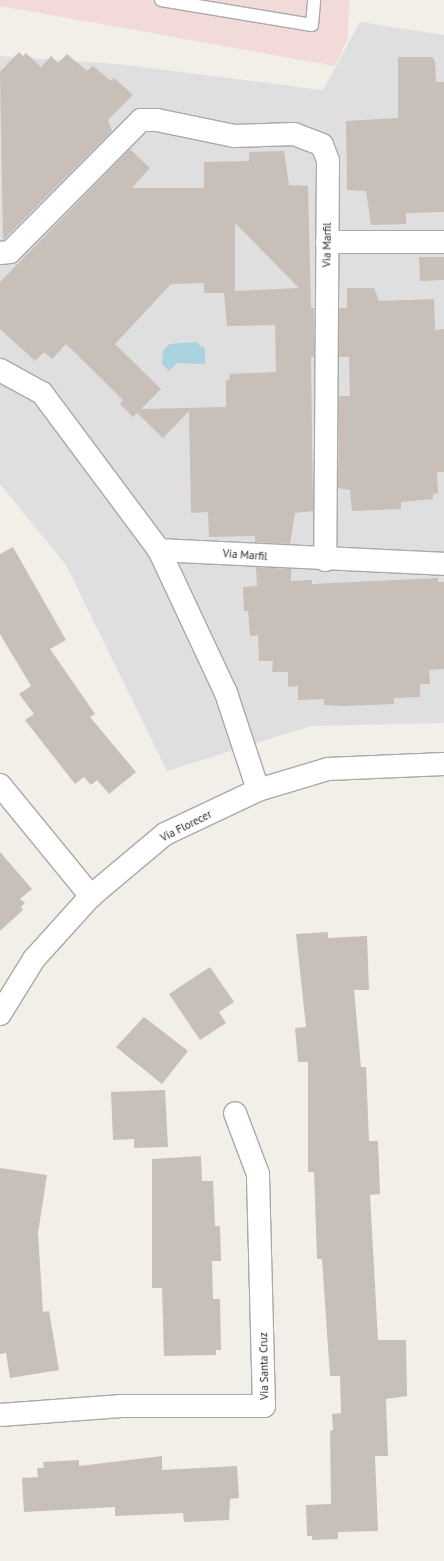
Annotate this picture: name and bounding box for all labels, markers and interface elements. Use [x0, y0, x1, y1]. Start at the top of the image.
street label: Via Marfil [320, 223, 334, 267]
street label: Via Marfil [222, 547, 268, 563]
street label: Via Florecer [158, 807, 214, 845]
street label: Via Santa Cruz [257, 1332, 271, 1400]

